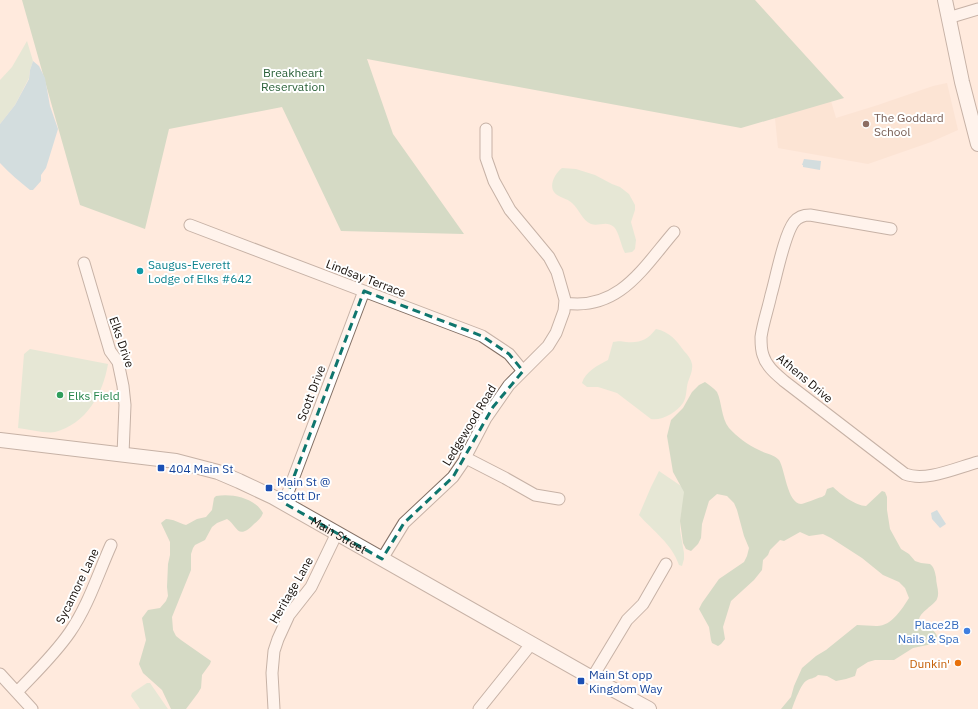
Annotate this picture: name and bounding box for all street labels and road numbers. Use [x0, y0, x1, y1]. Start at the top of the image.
street label: Lindsay Terrace [324, 256, 408, 300]
street label: Elks Drive [106, 315, 138, 370]
street label: Athens Drive [774, 350, 836, 406]
street label: Scott Drive [293, 363, 329, 423]
street label: Ledgewood Road [439, 382, 499, 468]
street label: Main Street [308, 513, 370, 556]
street label: Sycamore Lane [52, 545, 102, 626]
street label: Heritage Lane [266, 554, 316, 626]

